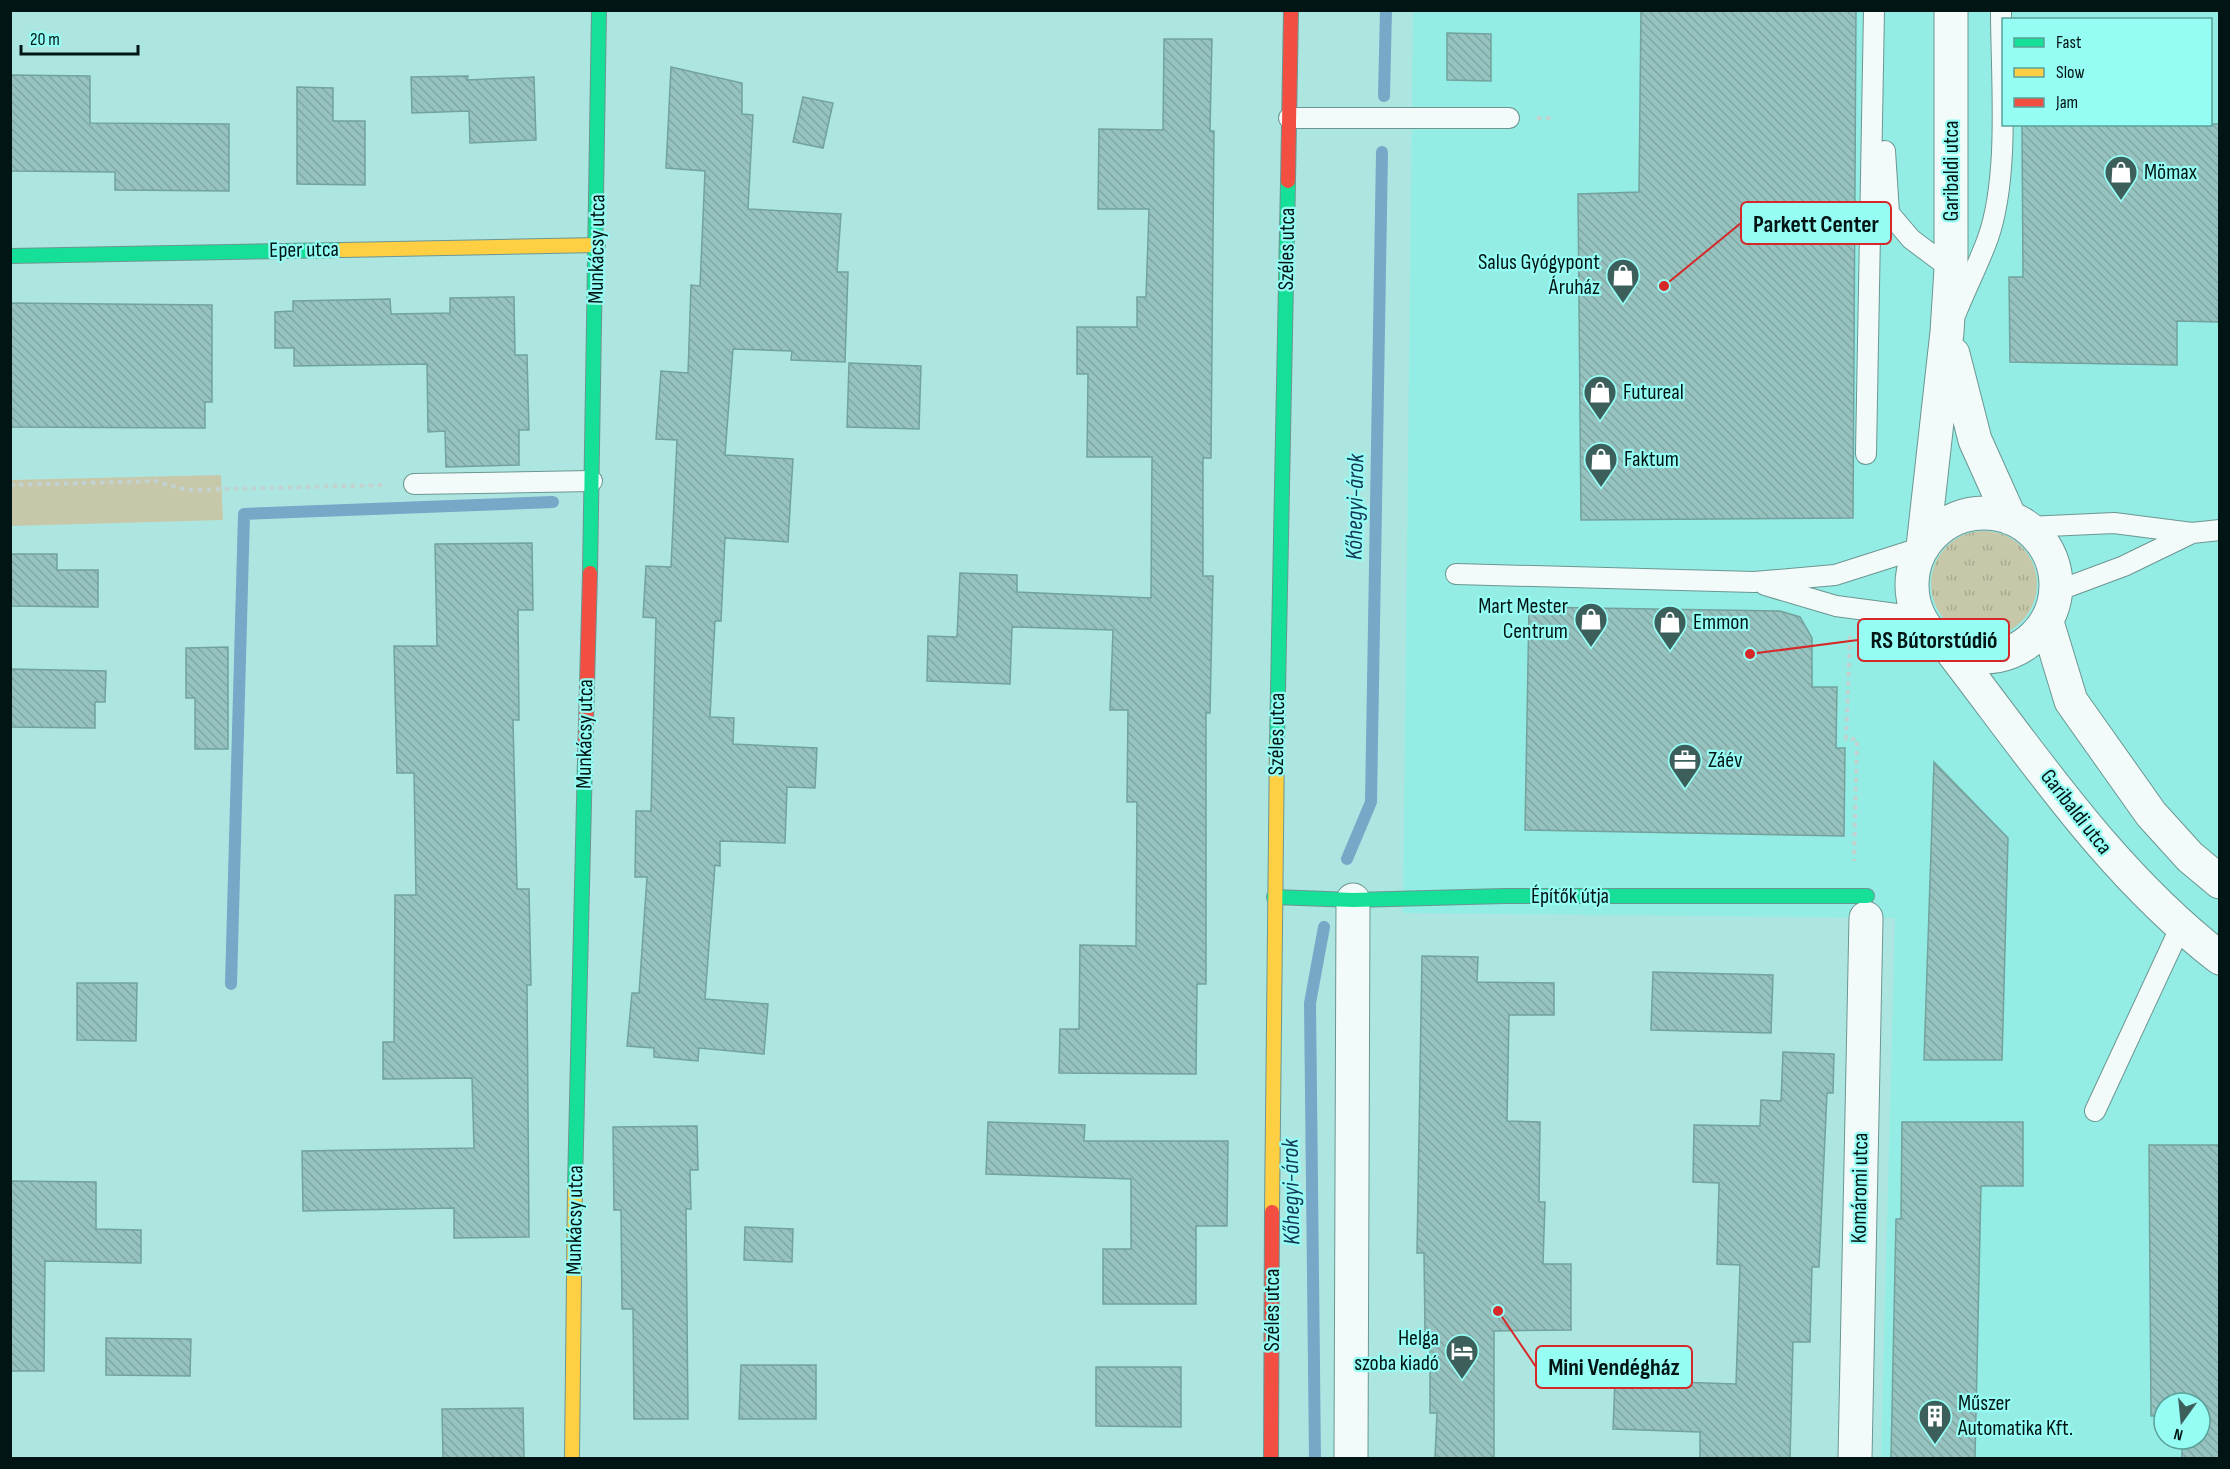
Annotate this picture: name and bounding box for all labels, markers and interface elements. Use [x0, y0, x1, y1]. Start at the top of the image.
scale bar [21, 18, 138, 56]
legend [2002, 18, 2212, 126]
text: 20 m [30, 29, 60, 50]
text: Fast [2056, 32, 2082, 53]
text: Slow [2056, 62, 2085, 83]
text: Jam [2055, 92, 2078, 113]
street label: Garibaldi utca [1938, 121, 1965, 221]
shop icon: Mömax [2103, 154, 2139, 201]
place label: Mömax [2144, 159, 2198, 186]
street label: Munkácsy utca [583, 194, 611, 304]
callout: Parkett Center [1741, 202, 1891, 244]
street label: Széles utca [1273, 207, 1301, 291]
text: Parkett Center [1753, 210, 1880, 239]
street label: Eper utca [269, 236, 339, 264]
place label: Salus Gyógypont Áruház [1478, 249, 1600, 301]
shop icon: Salus Gyógypont Áruház [1605, 257, 1641, 304]
shop icon: Futureal [1582, 374, 1618, 421]
place label: Futureal [1623, 379, 1684, 406]
shop icon: Faktum [1583, 441, 1619, 488]
place label: Faktum [1624, 446, 1679, 473]
water label: Kőhegyi-árok [1340, 453, 1370, 560]
place label: Mart Mester Centrum [1478, 593, 1568, 645]
shop icon: Mart Mester Centrum [1573, 601, 1609, 648]
shop icon: Emmon [1652, 604, 1688, 651]
place label: Emmon [1693, 609, 1749, 636]
callout: RS Bútorstúdió [1858, 619, 2009, 661]
text: RS Bútorstúdió [1870, 626, 1998, 655]
street label: Munkácsy utca [571, 679, 599, 789]
street label: Széles utca [1263, 692, 1291, 776]
office icon: Záév [1667, 742, 1703, 789]
place label: Záév [1708, 747, 1743, 774]
street label: Garibaldi utca [2034, 764, 2118, 860]
street label: Építők útja [1531, 883, 1609, 910]
street label: Komáromi utca [1846, 1132, 1874, 1244]
water label: Kőhegyi-árok [1276, 1138, 1306, 1245]
street label: Munkácsy utca [561, 1165, 589, 1275]
street label: Széles utca [1259, 1269, 1286, 1351]
place label: Helga szoba kiadó [1354, 1325, 1439, 1377]
hotel icon: Helga szoba kiadó [1444, 1333, 1480, 1380]
callout: Mini Vendégház [1536, 1346, 1692, 1388]
text: Mini Vendégház [1548, 1353, 1680, 1382]
place label: Műszer Automatika Kft. [1957, 1390, 2073, 1442]
north arrow [2152, 1391, 2212, 1451]
building icon: Műszer Automatika Kft. [1917, 1398, 1953, 1445]
text: N [2172, 1424, 2185, 1444]

